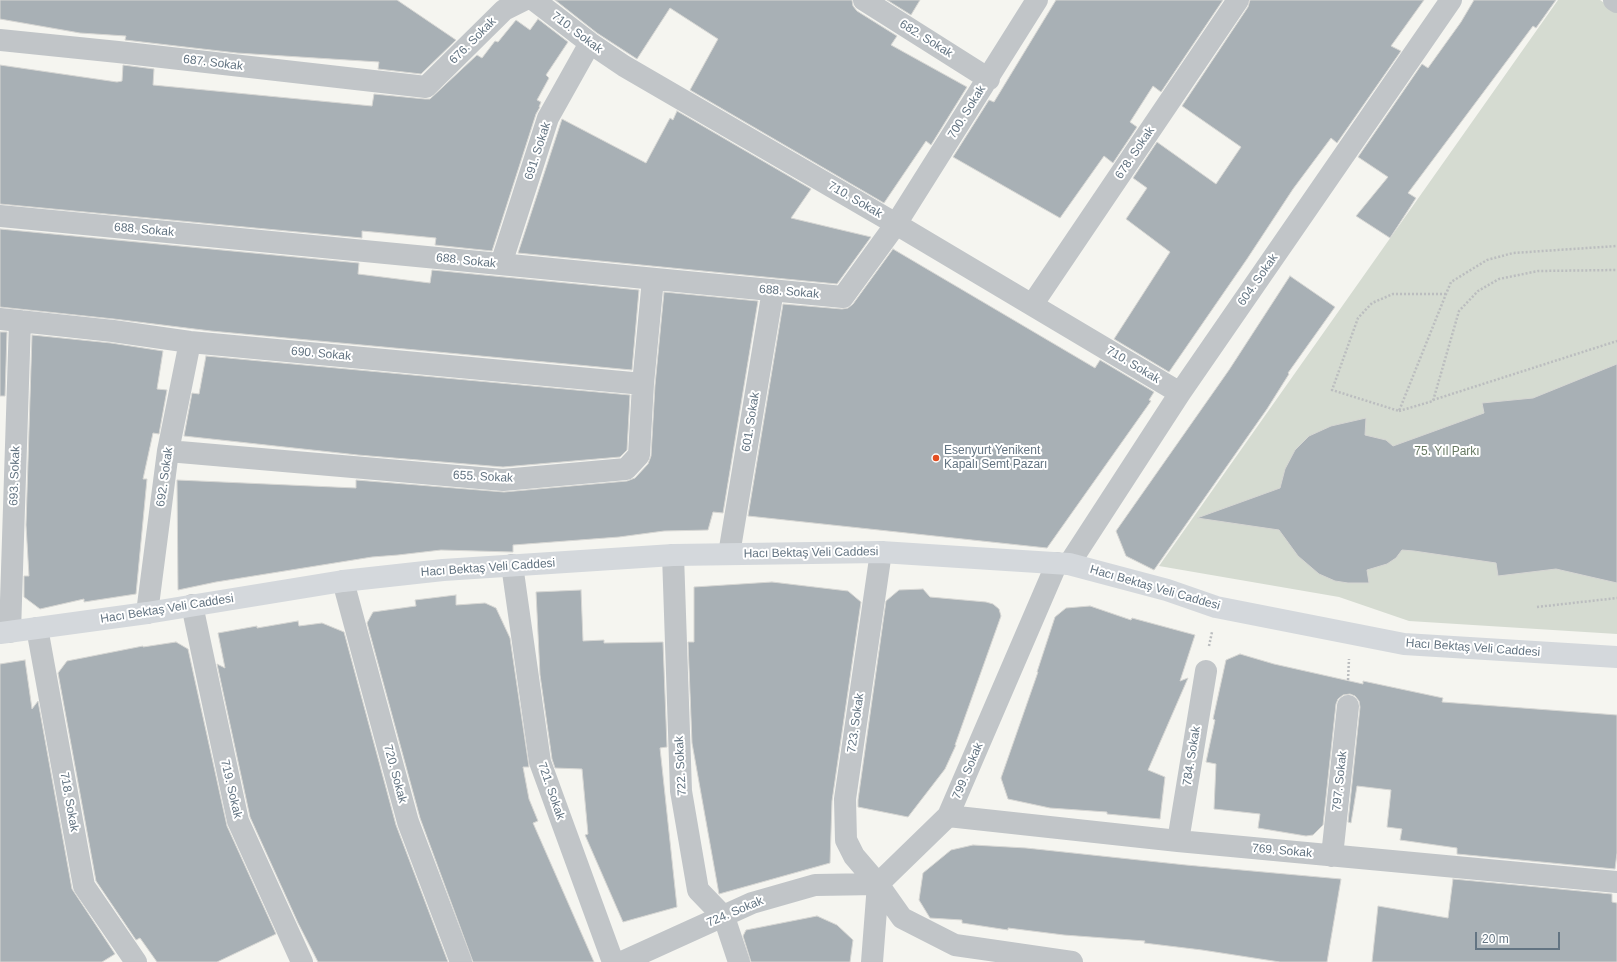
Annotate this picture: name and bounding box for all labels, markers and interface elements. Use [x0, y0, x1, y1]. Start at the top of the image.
street label: 710. Sokak [549, 9, 605, 57]
street label: 676. Sokak [447, 15, 499, 67]
street label: 682. Sokak [897, 17, 955, 61]
street label: 687. Sokak [182, 52, 244, 74]
street label: 700. Sokak [945, 83, 989, 141]
street label: 691. Sokak [522, 120, 554, 182]
street label: 678. Sokak [1112, 124, 1158, 182]
street label: 710. Sokak [825, 179, 885, 221]
street label: 688. Sokak [113, 220, 175, 240]
street label: 688. Sokak [435, 251, 497, 271]
street label: 604. Sokak [1235, 251, 1281, 309]
street label: 688. Sokak [758, 282, 820, 302]
street label: 710. Sokak [1104, 343, 1162, 387]
street label: 690. Sokak [290, 344, 352, 364]
street label: 601. Sokak [739, 391, 763, 453]
place label: Esenyurt Yenikent Kapalı Semt Pazarı [944, 444, 1047, 472]
park label: 75. Yıl Parkı [1414, 445, 1480, 459]
street label: 693. Sokak [7, 446, 23, 506]
street label: 692. Sokak [154, 446, 176, 508]
marker: Esenyurt Yenikent Kapalı Semt Pazarı [931, 453, 941, 463]
street label: 655. Sokak [453, 468, 513, 486]
street label: Hacı Bektaş Veli Caddesi [744, 545, 878, 561]
street label: Hacı Bektaş Veli Caddesi [420, 556, 556, 580]
street label: Hacı Bektaş Veli Caddesi [1088, 563, 1222, 613]
street label: Hacı Bektaş Veli Caddesi [99, 591, 235, 627]
street label: Hacı Bektaş Veli Caddesi [1405, 636, 1541, 660]
street label: 723. Sokak [845, 692, 867, 754]
street label: 784. Sokak [1180, 725, 1204, 787]
street label: 722. Sokak [672, 736, 690, 796]
street label: 799. Sokak [950, 741, 986, 801]
street label: 720. Sokak [380, 743, 410, 805]
street label: 797. Sokak [1330, 750, 1350, 812]
street label: 719. Sokak [217, 758, 245, 820]
street label: 721. Sokak [534, 760, 568, 822]
street label: 718. Sokak [57, 771, 81, 833]
street label: 769. Sokak [1251, 841, 1313, 861]
street label: 724. Sokak [705, 894, 765, 930]
scale bar [1477, 924, 1562, 950]
text: 20 m [1482, 932, 1509, 946]

